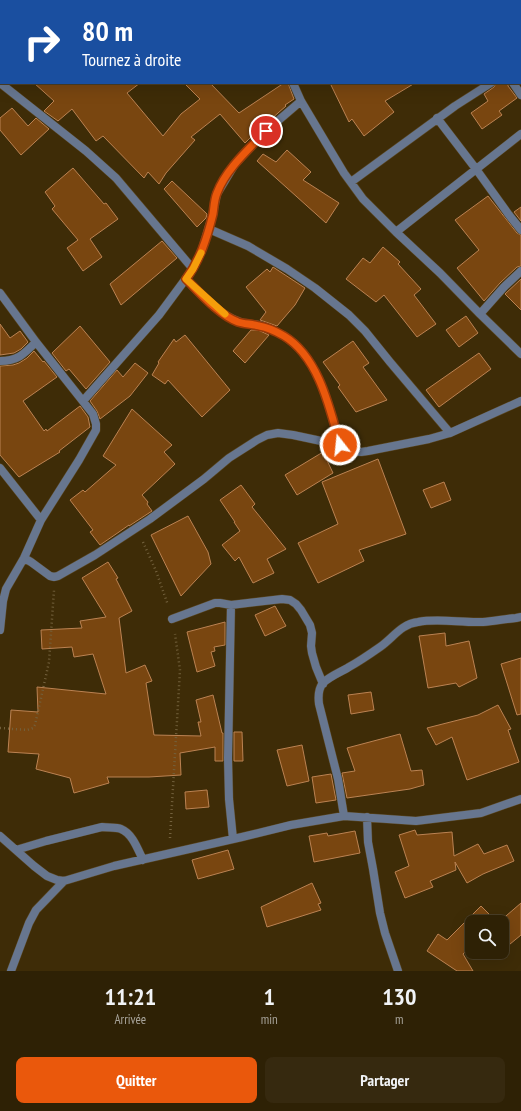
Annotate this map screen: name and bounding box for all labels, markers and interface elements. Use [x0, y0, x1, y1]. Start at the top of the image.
text: 80 m [82, 12, 133, 49]
icon: right [16, 16, 68, 68]
text: Tournez à droite [82, 48, 181, 71]
pin [249, 114, 283, 148]
icon: arrive [255, 120, 277, 142]
position arrow [319, 424, 361, 466]
map controls [465, 915, 509, 959]
button: search [465, 915, 509, 959]
text: 11:21 [104, 981, 156, 1012]
text: 1 [263, 981, 275, 1012]
text: 130 [382, 981, 417, 1012]
text: Arrivée [114, 1011, 146, 1028]
text: min [261, 1011, 278, 1028]
text: m [395, 1011, 404, 1028]
button: Quitter [16, 1057, 257, 1103]
button: Partager [265, 1057, 505, 1103]

